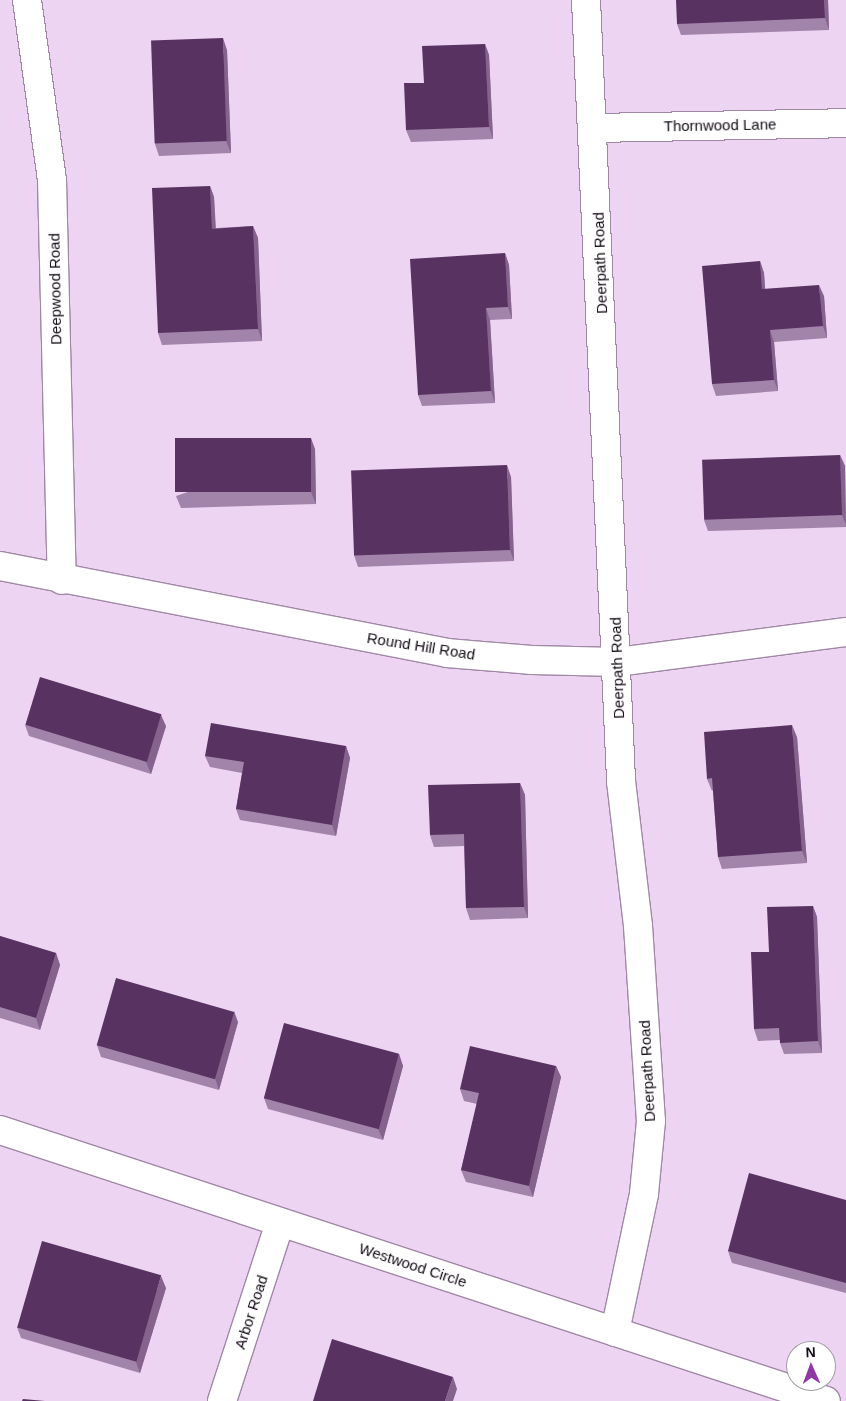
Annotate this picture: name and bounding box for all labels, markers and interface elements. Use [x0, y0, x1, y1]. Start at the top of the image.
street label: Thornwood Lane [664, 115, 776, 135]
street label: Deerpath Road [589, 212, 611, 314]
street label: Deepwood Road [45, 233, 65, 345]
street label: Deerpath Road [606, 617, 628, 719]
street label: Round Hill Road [366, 629, 476, 663]
street label: Deerpath Road [635, 1020, 659, 1122]
street label: Westwood Circle [357, 1239, 469, 1291]
street label: Arbor Road [231, 1273, 271, 1351]
north arrow [786, 1341, 836, 1391]
text: N [805, 1344, 816, 1360]

